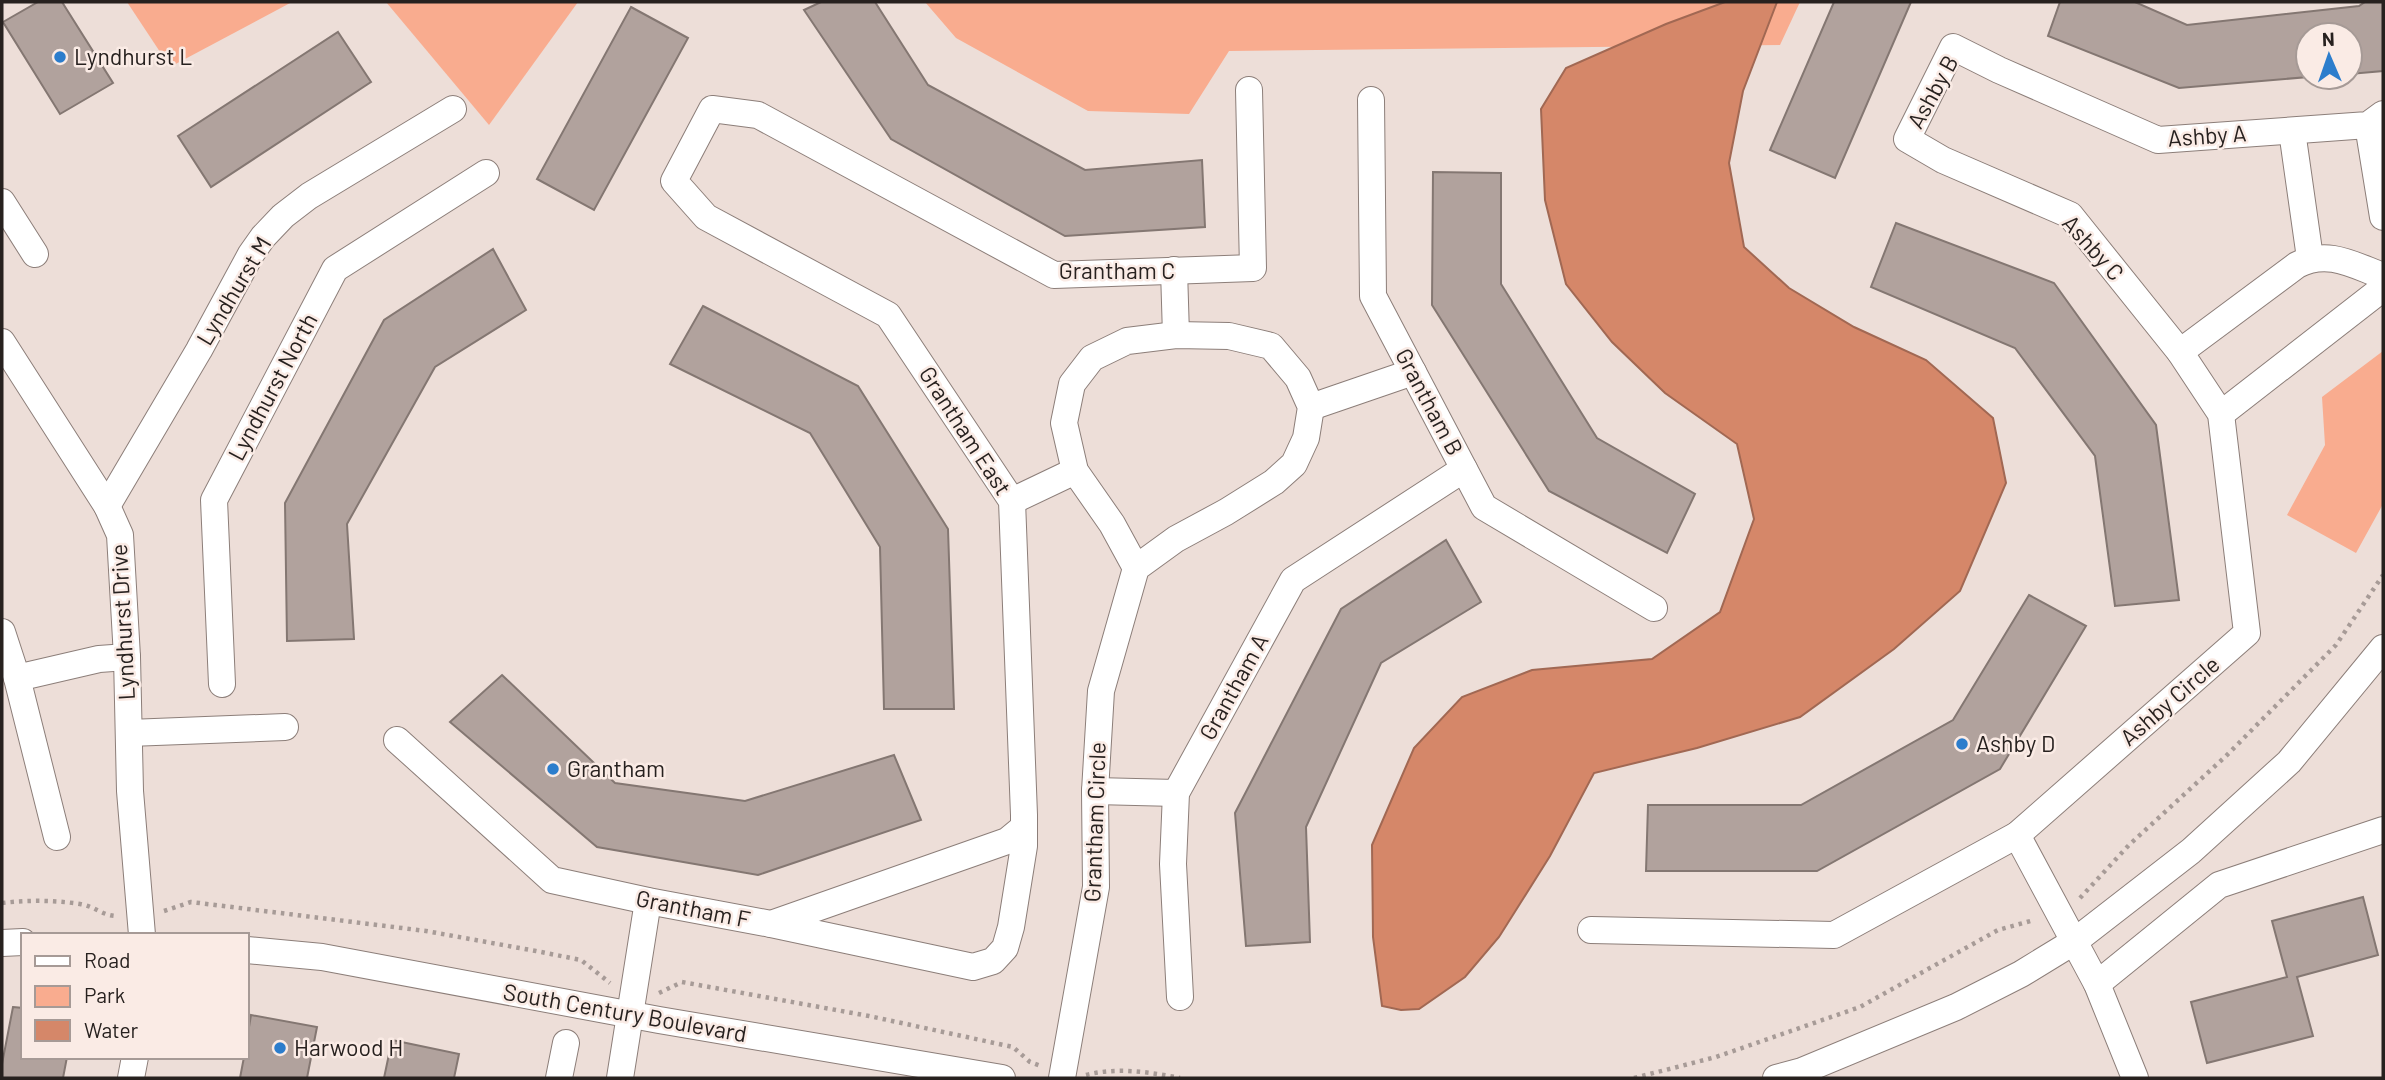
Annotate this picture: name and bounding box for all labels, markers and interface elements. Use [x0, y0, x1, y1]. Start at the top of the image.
north arrow [2294, 21, 2364, 91]
text: N [2322, 27, 2335, 50]
place label: Lyndhurst L [74, 42, 192, 70]
marker: Lyndhurst L [52, 49, 68, 65]
street label: Ashby B [1901, 50, 1964, 133]
street label: Ashby A [2167, 118, 2247, 152]
street label: Ashby C [2057, 209, 2131, 286]
street label: Lyndhurst M [190, 231, 276, 350]
street label: Grantham C [1059, 256, 1175, 284]
street label: Lyndhurst North [222, 308, 323, 465]
street label: Grantham B [1390, 343, 1470, 460]
street label: Grantham East [914, 361, 1018, 500]
street label: Lyndhurst Drive [104, 543, 140, 701]
street label: Grantham A [1193, 629, 1274, 744]
street label: Ashby Circle [2114, 649, 2225, 751]
place label: Ashby D [1976, 729, 2055, 757]
marker: Ashby D [1954, 736, 1970, 752]
street label: Grantham Circle [1077, 741, 1111, 903]
place label: Grantham [567, 754, 665, 782]
marker: Grantham [545, 761, 561, 777]
street label: Grantham F [634, 883, 753, 933]
legend [21, 933, 248, 1059]
text: Road [84, 947, 130, 972]
street label: South Century Boulevard [501, 977, 749, 1047]
text: Park [84, 982, 125, 1007]
text: Water [84, 1017, 139, 1042]
place label: Harwood H [294, 1033, 403, 1061]
marker: Harwood H [272, 1040, 288, 1056]

